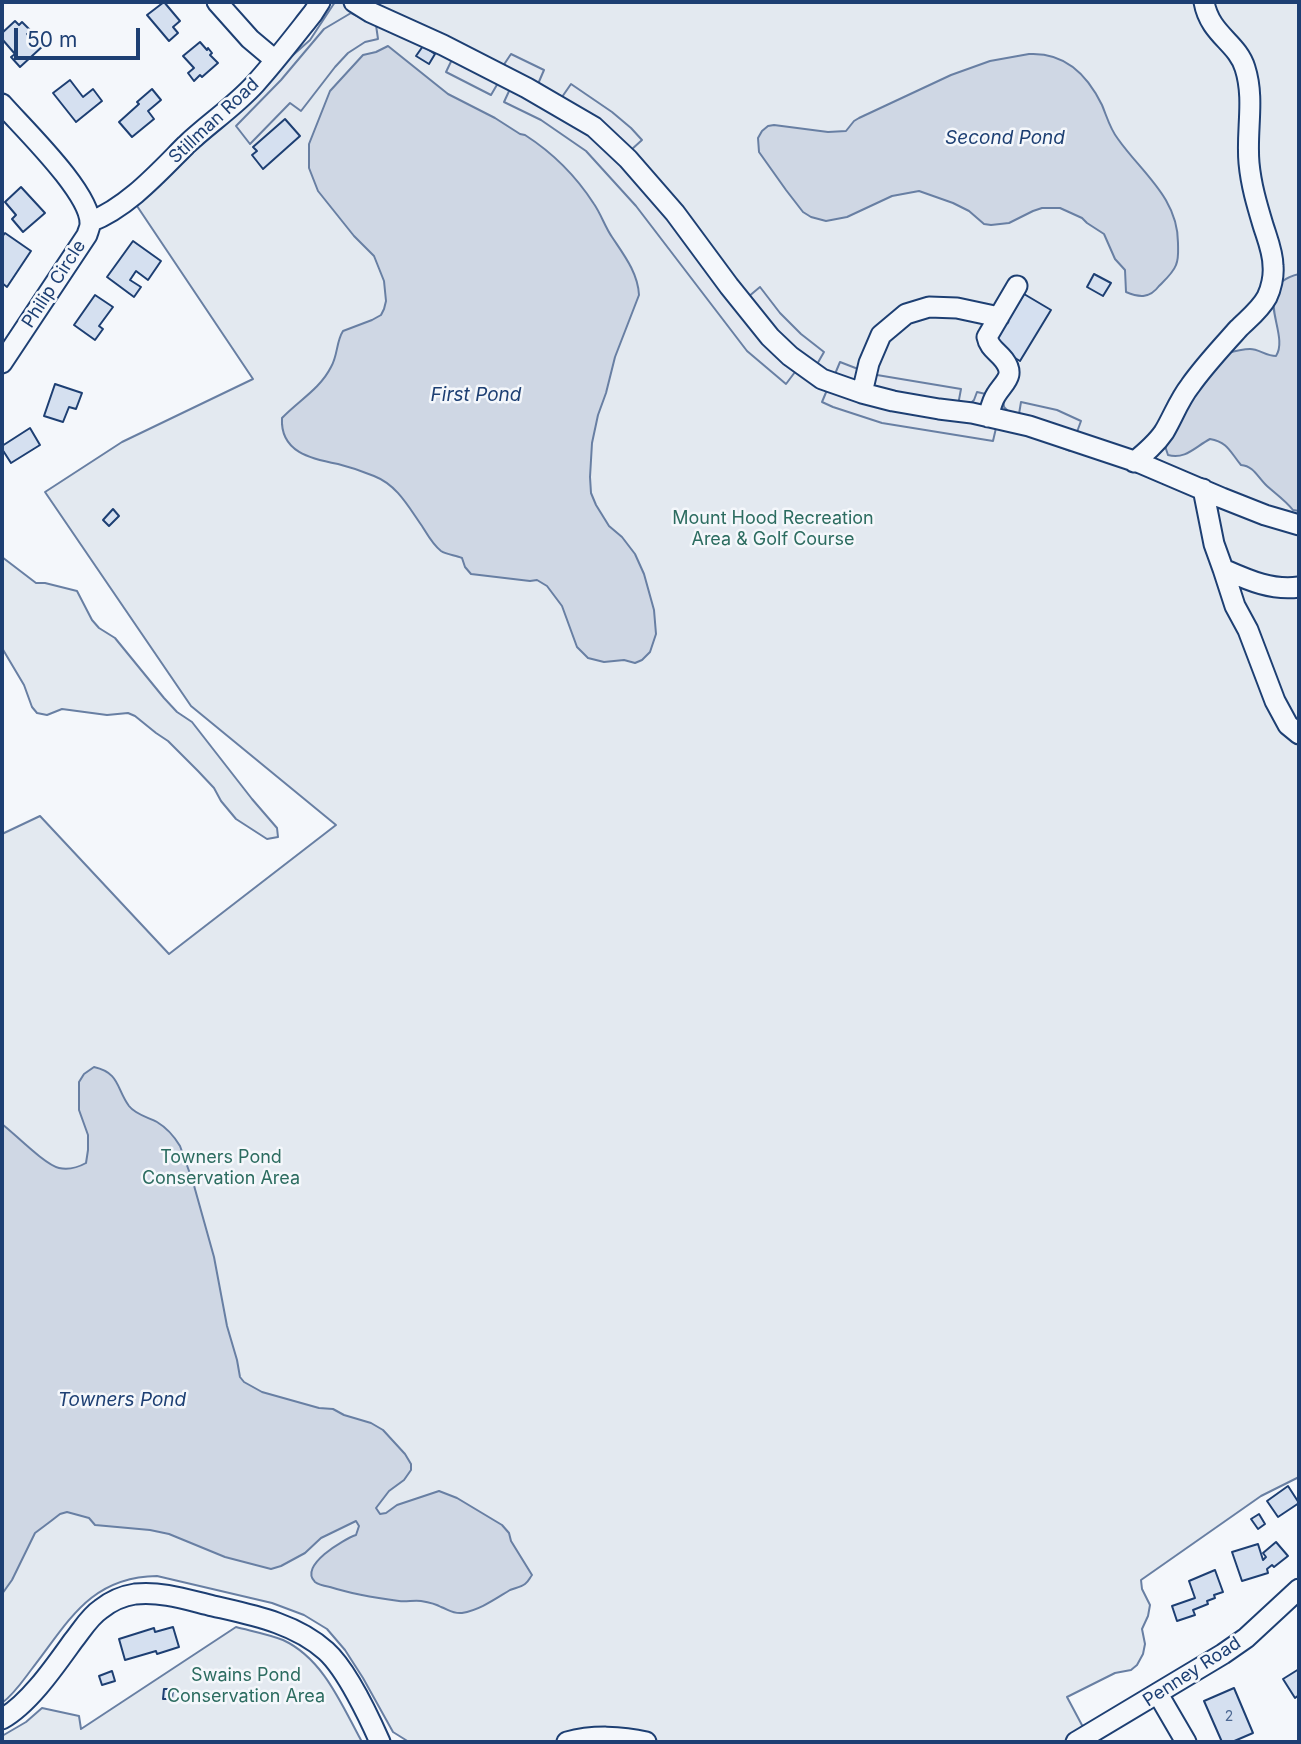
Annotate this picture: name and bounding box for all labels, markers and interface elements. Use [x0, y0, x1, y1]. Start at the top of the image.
scale bar [18, 14, 144, 58]
text: 50 m [27, 27, 77, 52]
street label: Stillman Road [164, 74, 264, 168]
water label: Second Pond [945, 127, 1065, 149]
street label: Philip Circle [18, 236, 90, 332]
water label: First Pond [431, 384, 521, 406]
park label: Mount Hood Recreation Area & Golf Course [672, 508, 874, 550]
park label: Towners Pond Conservation Area [142, 1147, 300, 1190]
water label: Towners Pond [58, 1389, 186, 1411]
street label: Penney Road [1139, 1632, 1245, 1712]
park label: Swains Pond Conservation Area [167, 1665, 325, 1708]
house number: 2 [1225, 1709, 1233, 1725]

